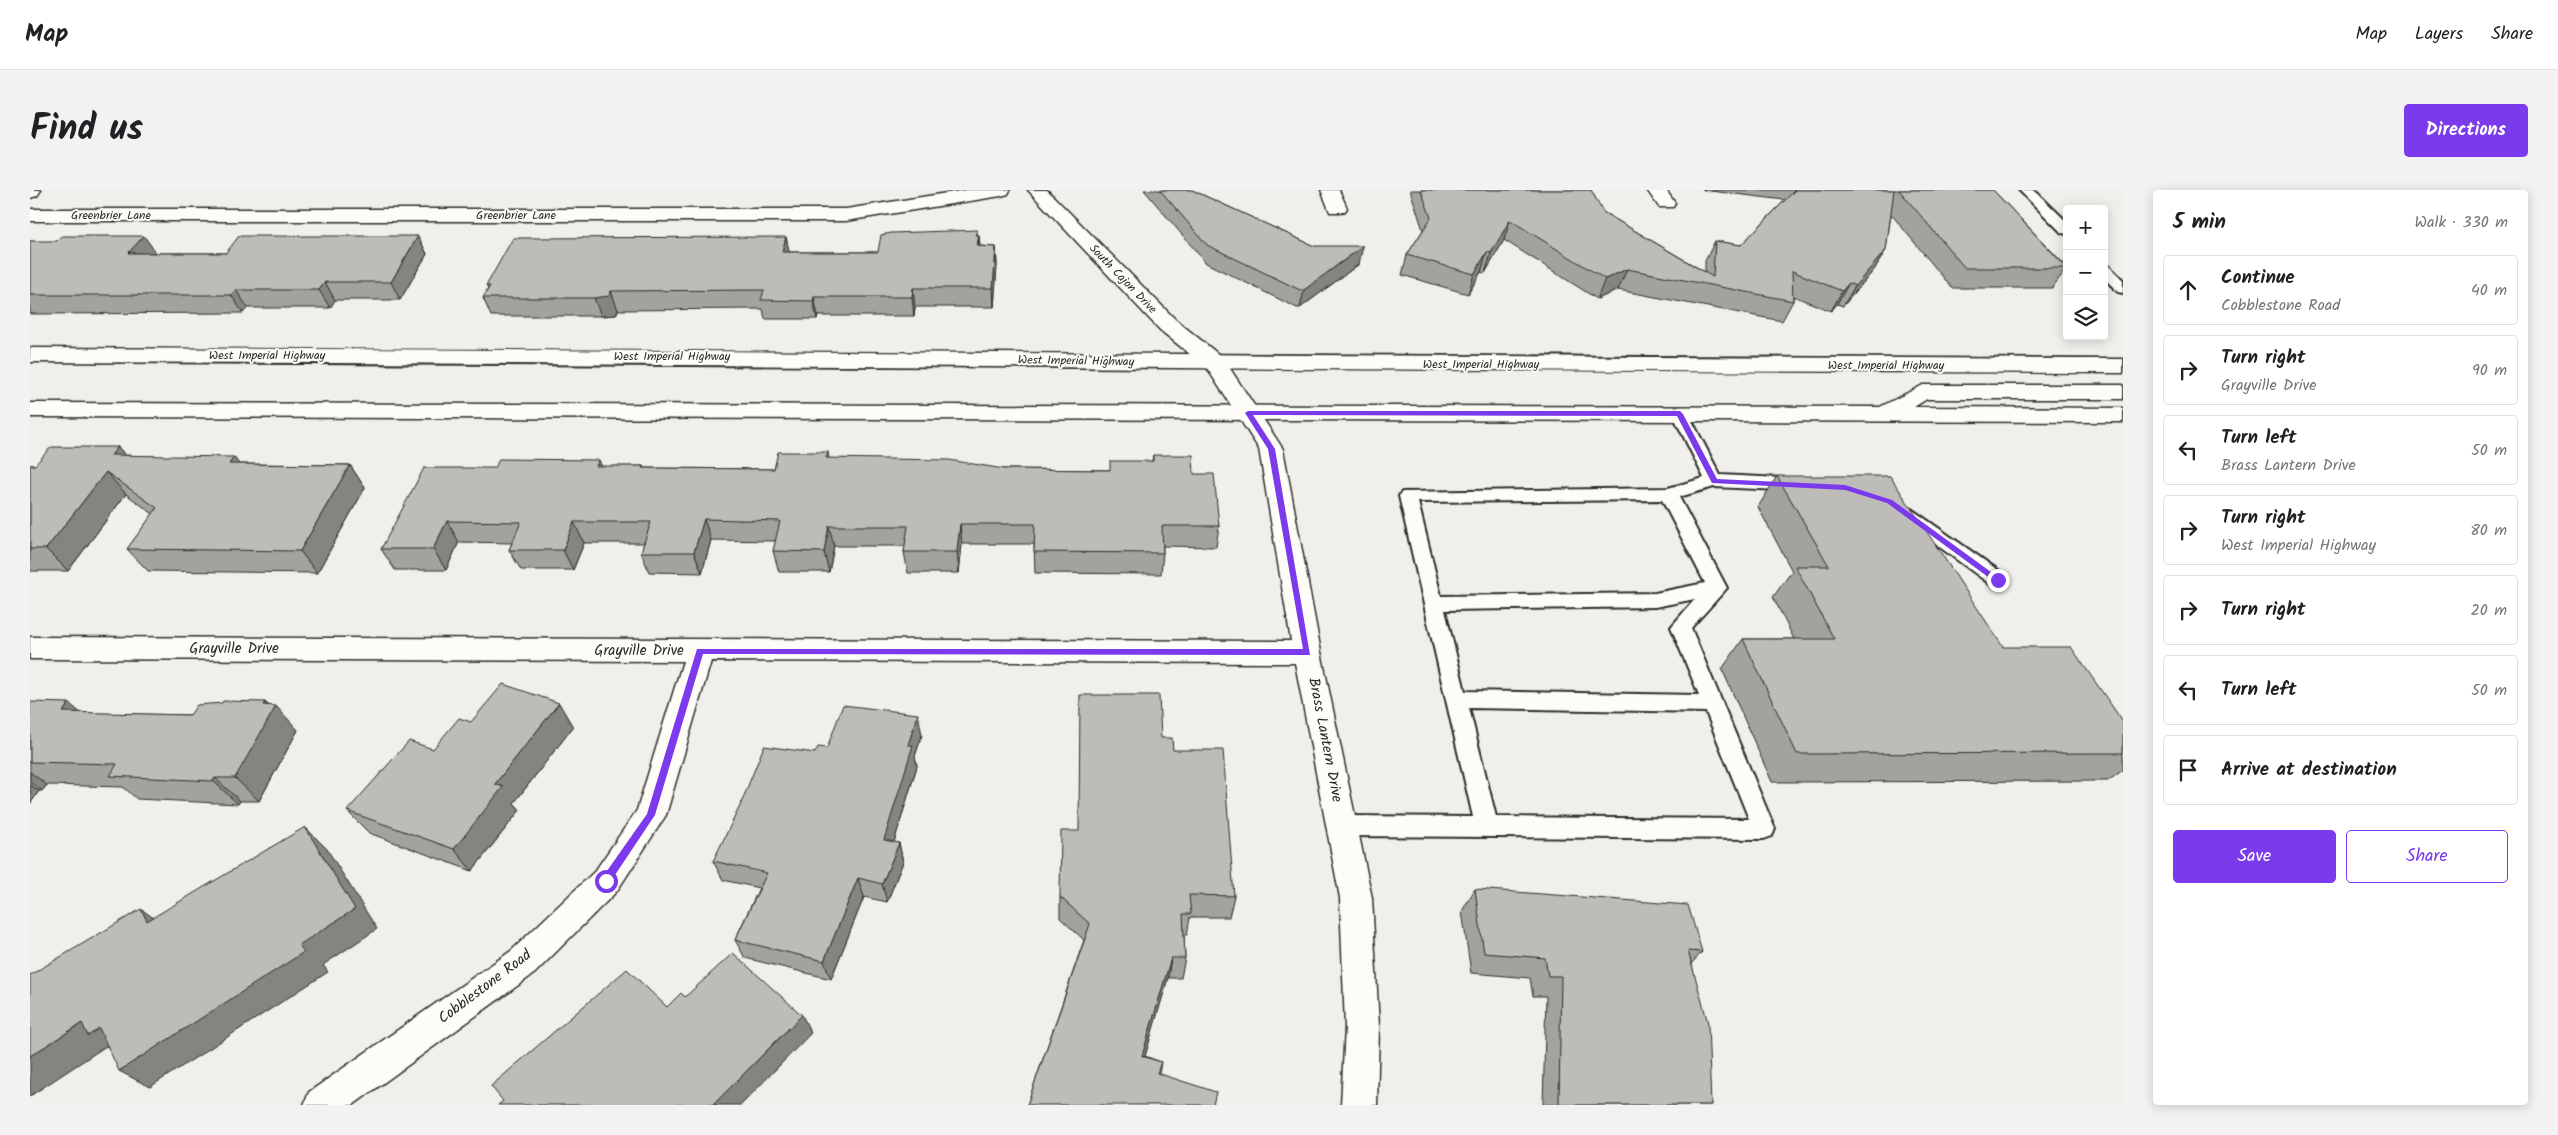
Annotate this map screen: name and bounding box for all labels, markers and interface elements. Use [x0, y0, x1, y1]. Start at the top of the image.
text: Map [25, 15, 68, 54]
text: Map [2356, 20, 2387, 49]
text: Layers [2415, 20, 2463, 49]
text: Share [2491, 20, 2533, 49]
text: Find us [30, 102, 143, 158]
button: Directions [2404, 104, 2528, 157]
map controls [2063, 205, 2108, 340]
button: + [2063, 205, 2108, 250]
street label: Greenbrier Lane [71, 206, 151, 225]
street label: Greenbrier Lane [476, 206, 556, 225]
text: 5 min [2173, 206, 2226, 239]
text: Walk · 330 m [2415, 210, 2508, 235]
street label: South Cajon Drive [1085, 240, 1162, 319]
button: − [2063, 250, 2108, 295]
text: Continue [2221, 263, 2294, 293]
icon: ahead [2174, 276, 2202, 304]
text: 40 m [2471, 278, 2507, 303]
text: Cobblestone Road [2221, 293, 2340, 318]
button: layers [2063, 295, 2108, 340]
text: Turn right [2221, 343, 2306, 373]
street label: West Imperial Highway [209, 346, 326, 365]
street label: West Imperial Highway [614, 347, 731, 366]
street label: West Imperial Highway [1018, 350, 1135, 372]
street label: West Imperial Highway [1423, 355, 1540, 374]
street label: West Imperial Highway [1828, 356, 1945, 375]
icon: right [2174, 356, 2202, 384]
text: 90 m [2472, 358, 2507, 383]
text: Grayville Drive [2221, 373, 2316, 398]
text: Turn left [2221, 423, 2296, 453]
icon: left [2174, 436, 2202, 464]
text: 50 m [2471, 438, 2507, 463]
text: Brass Lantern Drive [2221, 453, 2356, 478]
text: Turn right [2221, 503, 2306, 533]
icon: right [2174, 516, 2202, 544]
text: 80 m [2470, 518, 2507, 543]
text: West Imperial Highway [2221, 533, 2376, 558]
route end [1987, 569, 2010, 592]
text: Turn right [2221, 595, 2306, 625]
icon: right [2174, 596, 2202, 624]
text: 20 m [2471, 598, 2507, 623]
street label: Grayville Drive [189, 637, 279, 661]
street label: Grayville Drive [594, 639, 684, 663]
text: Turn left [2221, 675, 2296, 705]
street label: Brass Lantern Drive [1301, 676, 1349, 805]
icon: left [2174, 676, 2202, 704]
text: 50 m [2471, 678, 2507, 703]
text: Arrive at destination [2221, 755, 2397, 785]
icon: arrive [2174, 756, 2202, 784]
button: Save [2173, 830, 2336, 883]
button: Share [2346, 830, 2508, 883]
route start [595, 870, 618, 893]
street label: Cobblestone Road [433, 943, 537, 1030]

